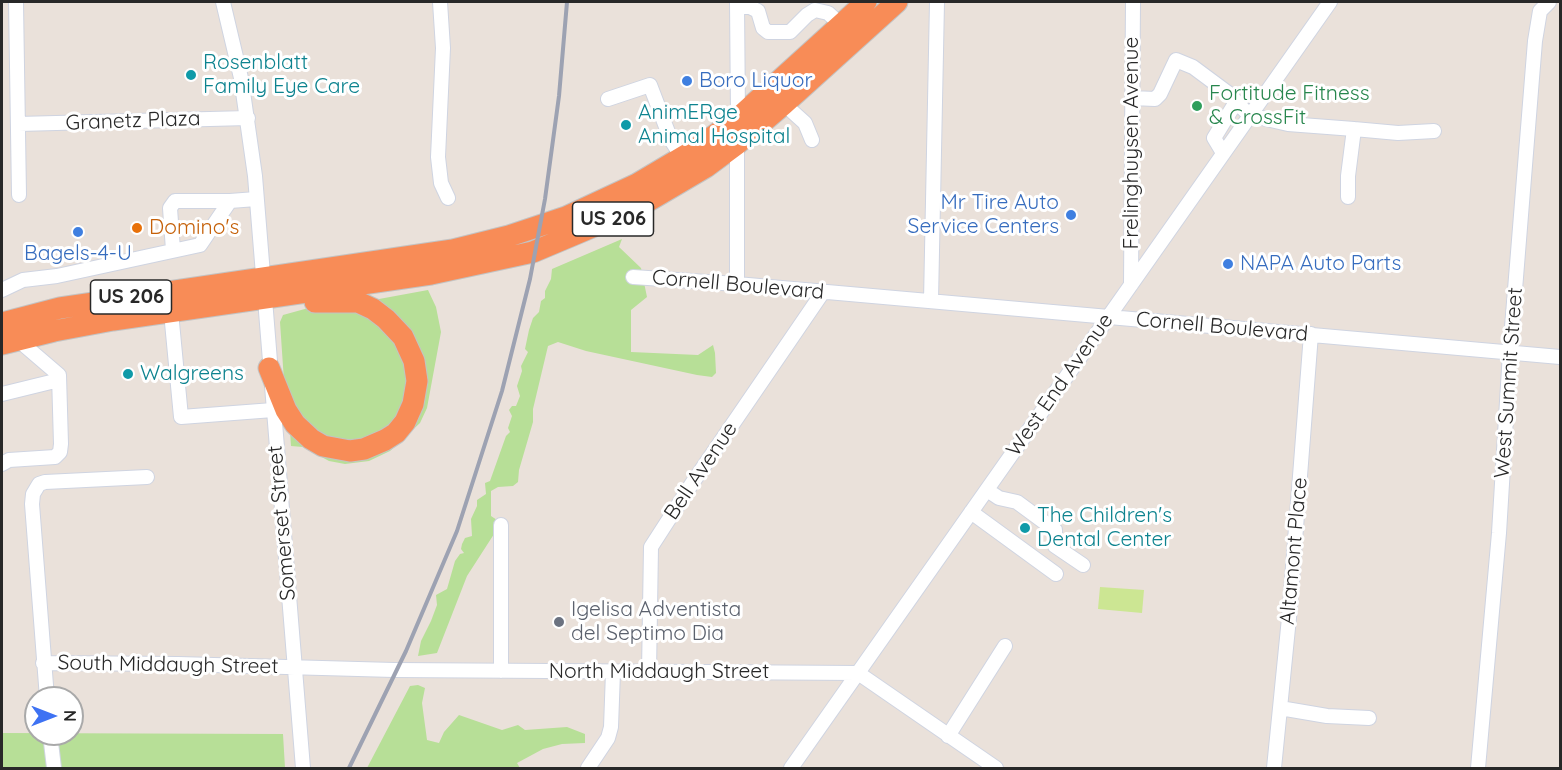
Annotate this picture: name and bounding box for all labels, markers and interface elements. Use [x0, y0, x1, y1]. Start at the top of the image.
street label: Frelinghuysen Avenue [1119, 37, 1145, 249]
place label: Rosenblatt Family Eye Care [203, 50, 360, 100]
marker: Rosenblatt Family Eye Care [184, 68, 198, 82]
place label: Boro Liquor [699, 68, 812, 94]
marker: Boro Liquor [680, 74, 694, 88]
place label: Fortitude Fitness & CrossFit [1209, 81, 1370, 131]
marker: Fortitude Fitness & CrossFit [1190, 99, 1204, 113]
place label: AnimERge Animal Hospital [638, 100, 790, 150]
street label: Granetz Plaza [65, 106, 201, 136]
marker: AnimERge Animal Hospital [619, 118, 633, 132]
place label: Mr Tire Auto Service Centers [908, 190, 1059, 240]
road number: US 206 [572, 202, 654, 236]
marker: Mr Tire Auto Service Centers [1064, 208, 1078, 222]
place label: Domino's [149, 215, 239, 241]
marker: Domino's [130, 221, 144, 235]
marker: Bagels-4-U [71, 225, 85, 239]
place label: Bagels-4-U [24, 241, 132, 267]
place label: NAPA Auto Parts [1240, 251, 1401, 277]
marker: NAPA Auto Parts [1221, 257, 1235, 271]
street label: Cornell Boulevard [651, 265, 825, 305]
road number: US 206 [90, 280, 172, 314]
street label: West Summit Street [1490, 287, 1528, 479]
street label: Cornell Boulevard [1135, 307, 1309, 347]
street label: West End Avenue [1001, 309, 1119, 461]
place label: Walgreens [140, 361, 244, 387]
marker: Walgreens [121, 367, 135, 381]
street label: Bell Avenue [659, 417, 743, 525]
street label: Somerset Street [263, 444, 301, 602]
street label: Altamont Place [1275, 476, 1313, 626]
place label: The Children's Dental Center [1037, 503, 1172, 553]
marker: The Children's Dental Center [1018, 521, 1032, 535]
place label: Igelisa Adventista del Septimo Dia [571, 597, 741, 647]
marker: Igelisa Adventista del Septimo Dia [552, 615, 566, 629]
street label: South Middaugh Street [57, 650, 279, 680]
street label: North Middaugh Street [549, 659, 769, 685]
north arrow [24, 686, 84, 746]
text: N [60, 710, 80, 722]

